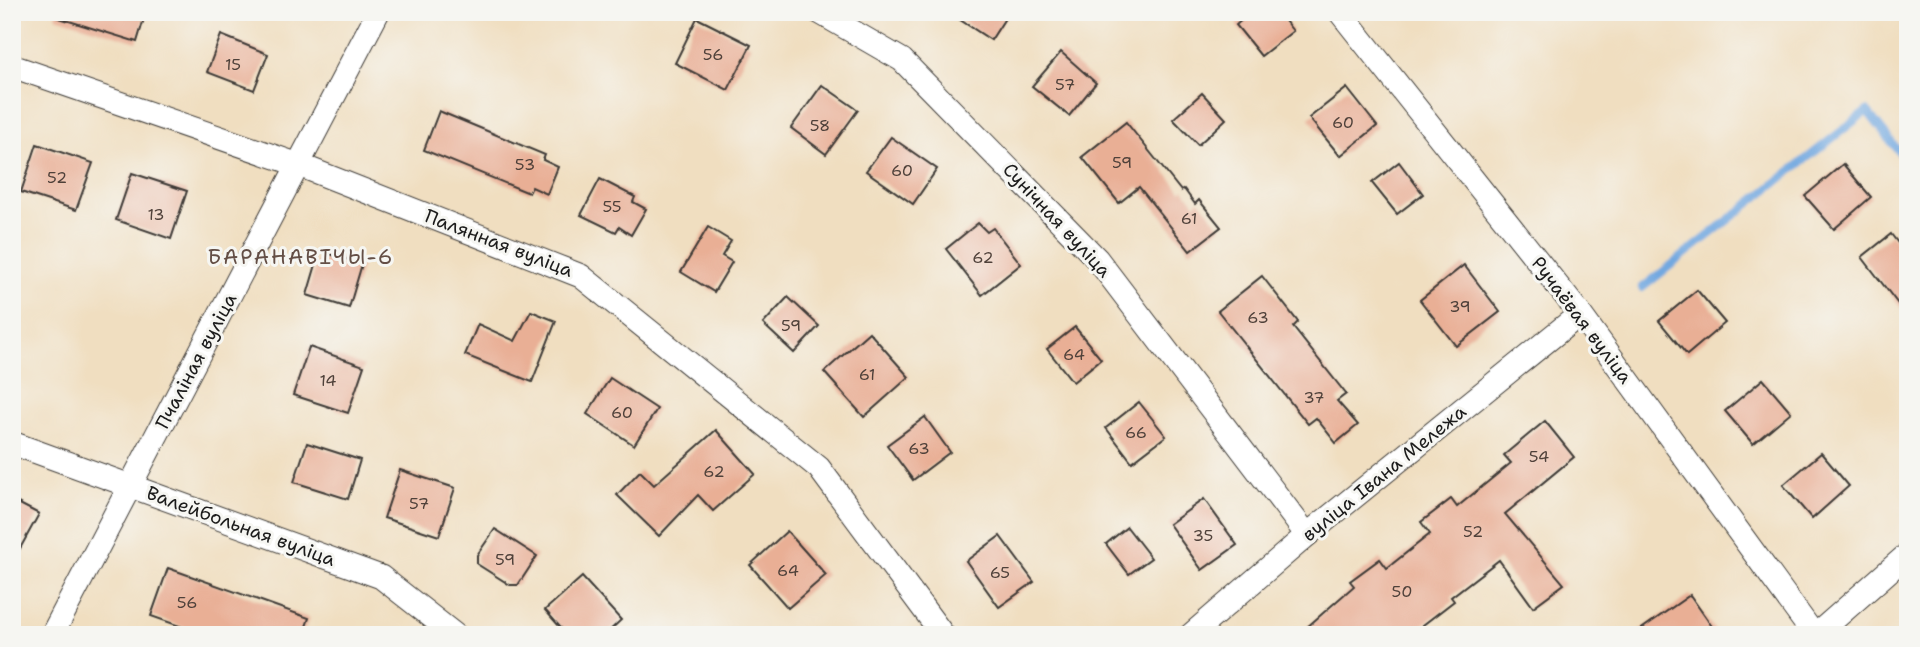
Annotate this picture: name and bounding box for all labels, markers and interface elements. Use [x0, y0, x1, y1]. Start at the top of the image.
house number: 56 [703, 44, 723, 65]
house number: 15 [225, 54, 241, 75]
house number: 57 [1055, 74, 1075, 95]
house number: 60 [1332, 112, 1354, 133]
house number: 58 [810, 115, 830, 136]
house number: 59 [1112, 152, 1132, 173]
house number: 53 [515, 154, 535, 175]
street label: Сунічная вуліца [997, 157, 1117, 283]
house number: 60 [891, 160, 913, 181]
house number: 52 [47, 167, 67, 188]
house number: 55 [602, 196, 622, 217]
street label: Палянная вуліца [421, 203, 577, 283]
house number: 13 [147, 204, 165, 225]
house number: 61 [1181, 208, 1197, 229]
district label: БАРАНАВІЧЫ-6 [207, 243, 395, 271]
house number: 62 [972, 247, 994, 268]
street label: Ручаёвая вуліца [1526, 251, 1638, 389]
street label: Пчаліная вуліца [150, 289, 242, 433]
house number: 39 [1449, 296, 1471, 317]
house number: 63 [1247, 307, 1269, 328]
house number: 59 [781, 315, 801, 336]
house number: 64 [1063, 344, 1085, 365]
house number: 61 [859, 364, 875, 385]
house number: 14 [319, 370, 337, 391]
house number: 37 [1303, 387, 1325, 408]
street label: вуліца Івана Мележа [1297, 399, 1471, 547]
house number: 60 [611, 402, 633, 423]
house number: 66 [1125, 422, 1147, 443]
house number: 63 [908, 438, 930, 459]
house number: 54 [1529, 446, 1549, 467]
house number: 62 [703, 461, 725, 482]
street label: Валейбольная вуліца [143, 480, 339, 572]
house number: 57 [409, 493, 429, 514]
house number: 52 [1463, 521, 1483, 542]
house number: 35 [1193, 525, 1213, 546]
house number: 59 [495, 549, 515, 570]
house number: 64 [777, 560, 799, 581]
house number: 65 [990, 562, 1010, 583]
house number: 50 [1392, 581, 1412, 602]
house number: 56 [177, 592, 197, 613]

